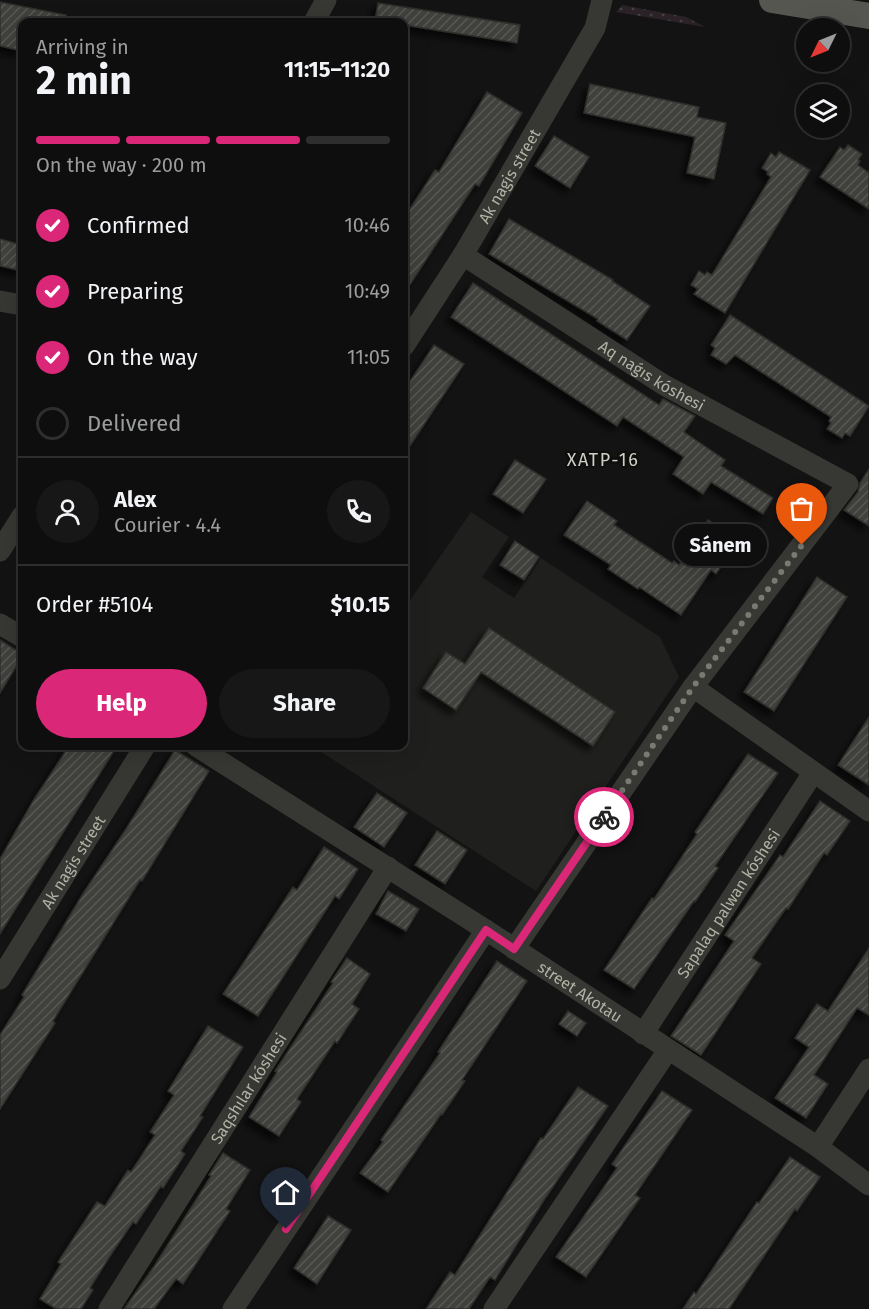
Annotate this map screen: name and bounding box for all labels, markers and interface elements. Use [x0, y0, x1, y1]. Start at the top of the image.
north arrow [796, 18, 850, 72]
map controls [796, 18, 850, 138]
text: Arriving in [36, 35, 129, 59]
text: 11:15–11:20 [284, 56, 390, 83]
text: 2 min [36, 58, 132, 104]
button: layers [796, 84, 850, 138]
street label: Ak nagis street [474, 125, 544, 227]
text: On the way · 200 m [36, 153, 207, 177]
icon: check [36, 209, 69, 242]
text: Confirmed [87, 212, 190, 239]
text: 10:46 [344, 213, 390, 237]
icon: check [36, 275, 69, 308]
text: Preparing [87, 278, 183, 305]
text: 10:49 [345, 279, 390, 303]
street label: Aq naǵıs kóshesi [595, 336, 708, 415]
icon: check [36, 341, 69, 374]
text: On the way [87, 344, 198, 371]
text: 11:05 [347, 345, 390, 369]
text: Delivered [87, 410, 182, 437]
district label: XATP-16 [567, 449, 639, 471]
button: person [36, 480, 99, 543]
button: phone [327, 480, 390, 543]
pin [776, 483, 827, 545]
text: Alex [114, 486, 157, 513]
icon: bag [785, 492, 818, 525]
text: Courier · 4.4 [114, 513, 221, 537]
callout: Sánem [673, 524, 766, 566]
text: Sánem [690, 533, 751, 557]
text: Order #5104 [36, 591, 153, 618]
text: $10.15 [331, 591, 390, 618]
button: Help [36, 669, 207, 738]
button: Share [219, 669, 390, 738]
courier [574, 787, 634, 847]
icon: bike [588, 801, 621, 834]
street label: Ak nagis street [37, 811, 109, 912]
street label: Sapalaq palwan kóshesi [673, 825, 784, 981]
street label: street Akotau [535, 957, 626, 1026]
street label: Saqshılar kóshesi [206, 1029, 290, 1147]
pin [260, 1167, 311, 1229]
icon: home [269, 1176, 302, 1209]

